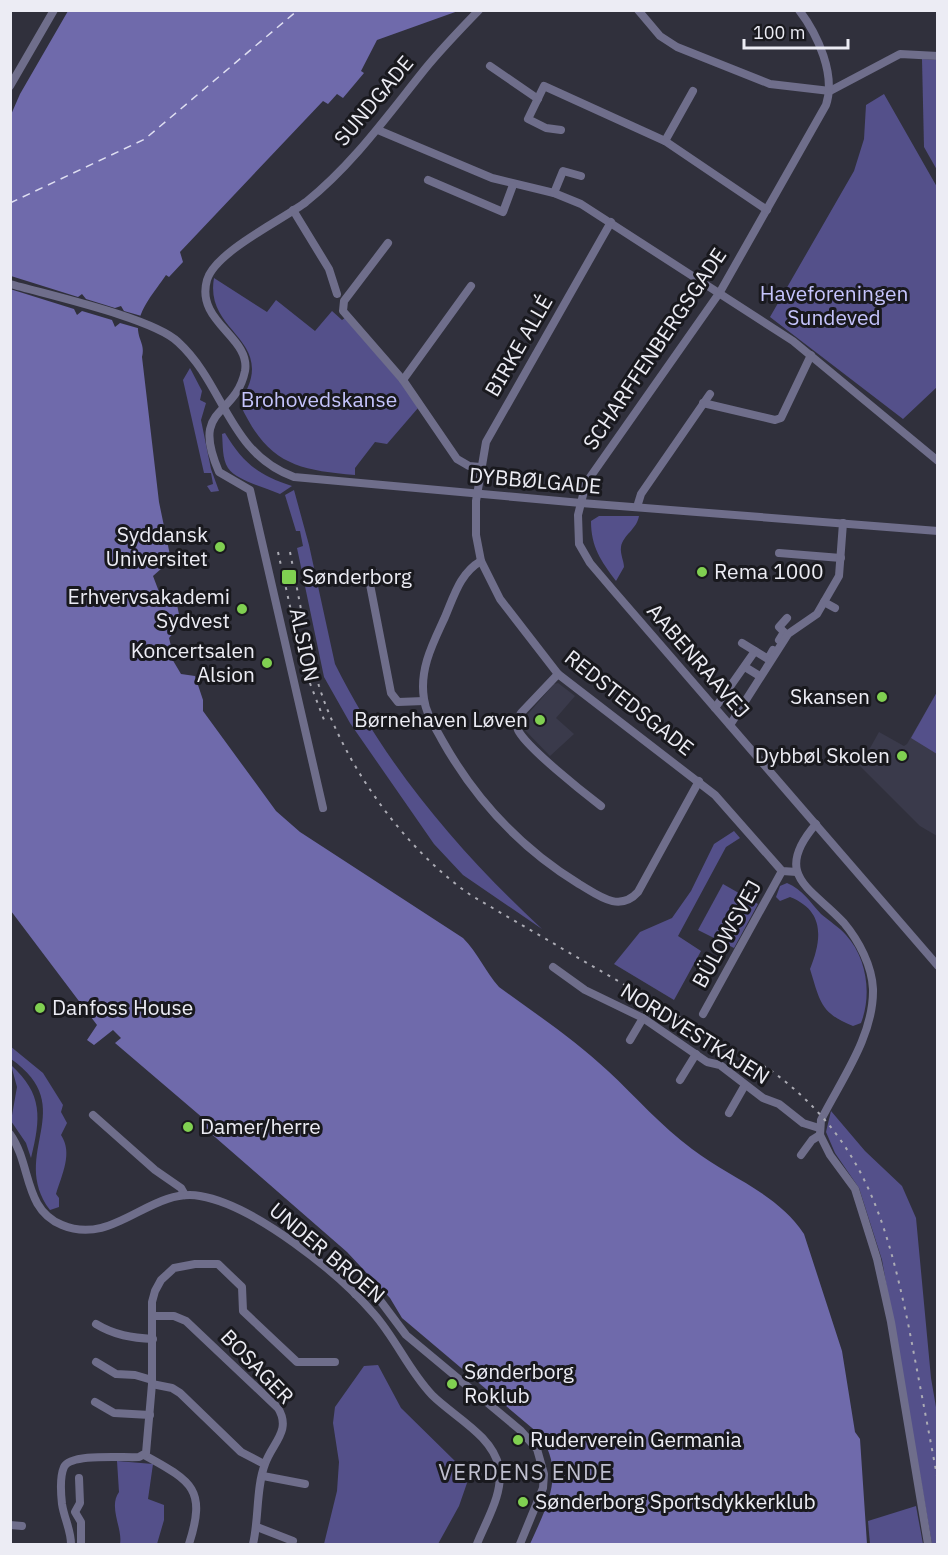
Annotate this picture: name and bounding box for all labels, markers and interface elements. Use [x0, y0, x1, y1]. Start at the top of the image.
scale bar [744, 12, 848, 50]
text: 100 m [753, 21, 805, 44]
street label: SUNDGADE [327, 49, 419, 151]
street label: SCHARFFENBERGSGADE [576, 242, 732, 455]
park label: Haveforeningen Sundeved [760, 279, 908, 331]
street label: BIRKE ALLÉ [478, 290, 558, 401]
park label: Brohovedskanse [241, 385, 397, 413]
street label: DYBBØLGADE [468, 460, 602, 500]
place label: Syddansk Universitet [106, 520, 208, 572]
marker: Syddansk Universitet [213, 540, 227, 554]
place label: Rema 1000 [714, 557, 824, 585]
place label: Sønderborg [302, 562, 412, 590]
marker: Rema 1000 [695, 565, 709, 579]
marker: Sønderborg [280, 568, 298, 586]
place label: Erhvervsakademi Sydvest [67, 582, 230, 634]
street label: AABENRAAVEJ [641, 597, 756, 724]
marker: Erhvervsakademi Sydvest [235, 602, 249, 616]
street label: ALSION [284, 606, 326, 684]
place label: Koncertsalen Alsion [131, 636, 255, 688]
street label: REDSTEDSGADE [559, 643, 700, 761]
marker: Koncertsalen Alsion [260, 656, 274, 670]
place label: Skansen [790, 682, 870, 710]
marker: Skansen [875, 690, 889, 704]
place label: Børnehaven Løven [354, 705, 528, 733]
marker: Børnehaven Løven [533, 713, 547, 727]
place label: Dybbøl Skolen [755, 741, 890, 769]
marker: Dybbøl Skolen [895, 749, 909, 763]
street label: BÜLOWSVEJ [685, 875, 767, 992]
street label: NORDVESTKAJEN [616, 976, 775, 1090]
place label: Danfoss House [52, 993, 193, 1021]
marker: Danfoss House [33, 1001, 47, 1015]
place label: Damer/herre [200, 1112, 321, 1140]
marker: Damer/herre [181, 1120, 195, 1134]
street label: UNDER BROEN [264, 1196, 391, 1309]
street label: BOSAGER [215, 1323, 301, 1410]
place label: Sønderborg Roklub [464, 1357, 574, 1409]
marker: Sønderborg Roklub [445, 1377, 459, 1391]
place label: Ruderverein Germania [530, 1425, 742, 1453]
marker: Ruderverein Germania [511, 1433, 525, 1447]
district label: VERDENS ENDE [438, 1457, 614, 1486]
place label: Sønderborg Sportsdykkerklub [535, 1487, 816, 1515]
marker: Sønderborg Sportsdykkerklub [516, 1495, 530, 1509]

